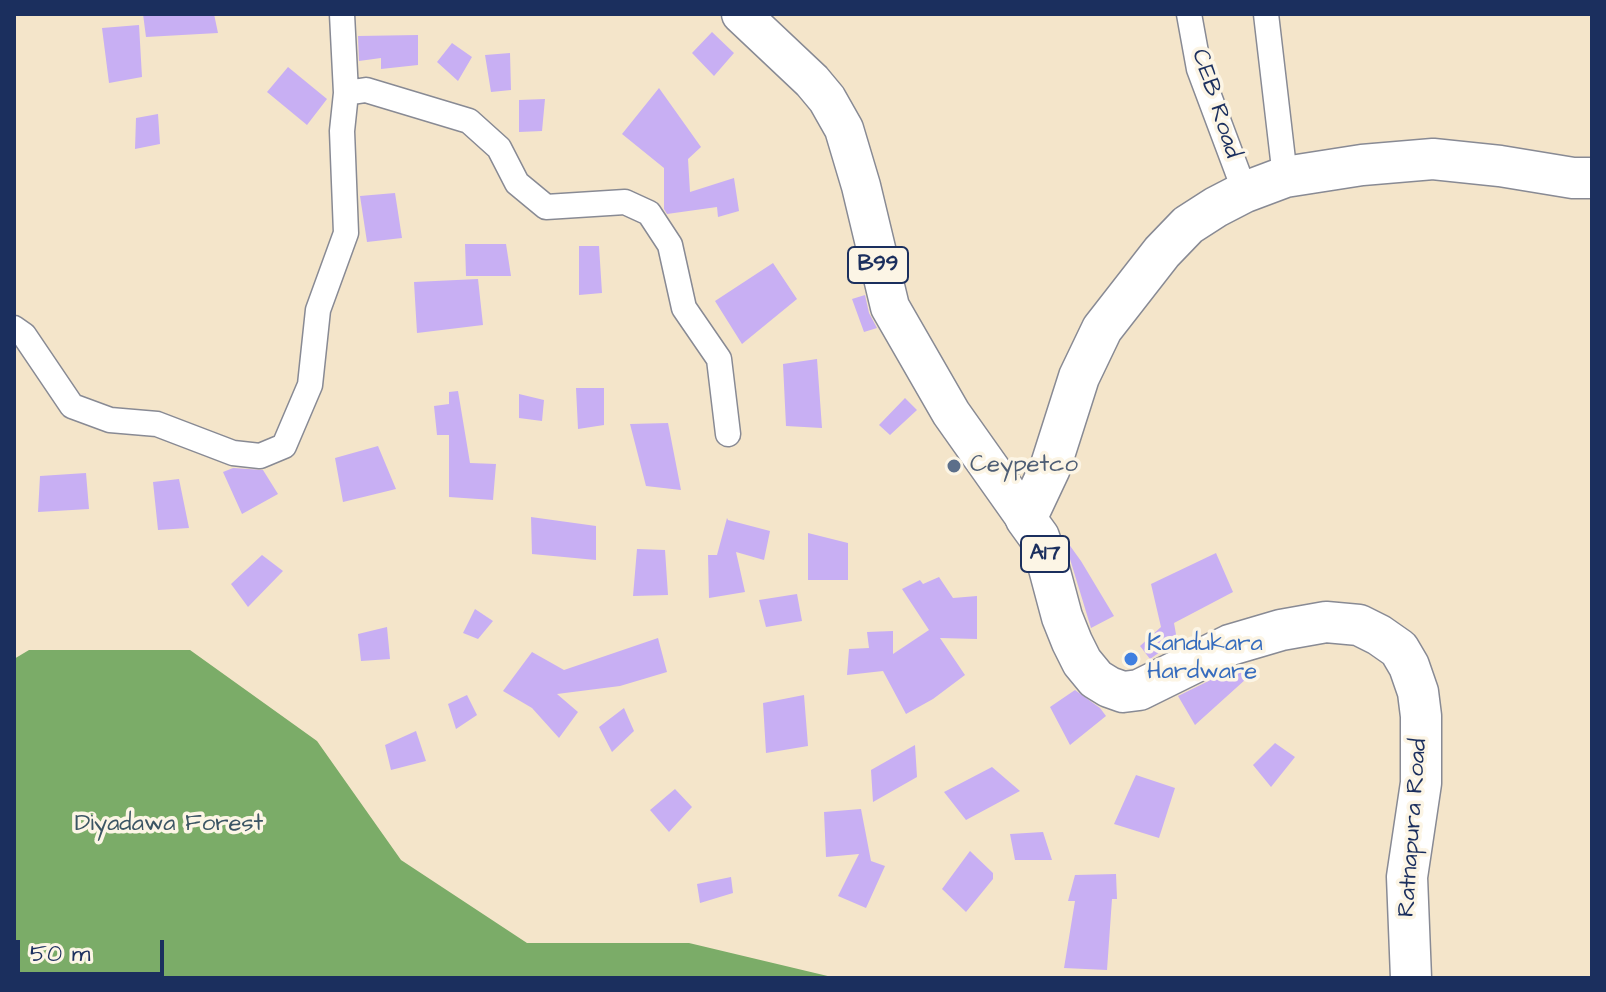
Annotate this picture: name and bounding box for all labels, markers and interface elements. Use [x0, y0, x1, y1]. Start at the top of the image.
street label: CEB Road [1184, 46, 1246, 162]
road number: B99 [848, 247, 908, 283]
place label: Ceypetco [970, 452, 1078, 480]
marker: Ceypetco [945, 457, 963, 475]
road number: A17 [1021, 536, 1069, 572]
place label: Kandukara Hardware [1147, 631, 1263, 687]
marker: Kandukara Hardware [1122, 650, 1140, 668]
street label: Ratnapura Road [1393, 738, 1435, 918]
park label: Diyadawa Forest [75, 811, 263, 839]
scale bar [20, 924, 168, 974]
text: 50 m [30, 937, 90, 971]

